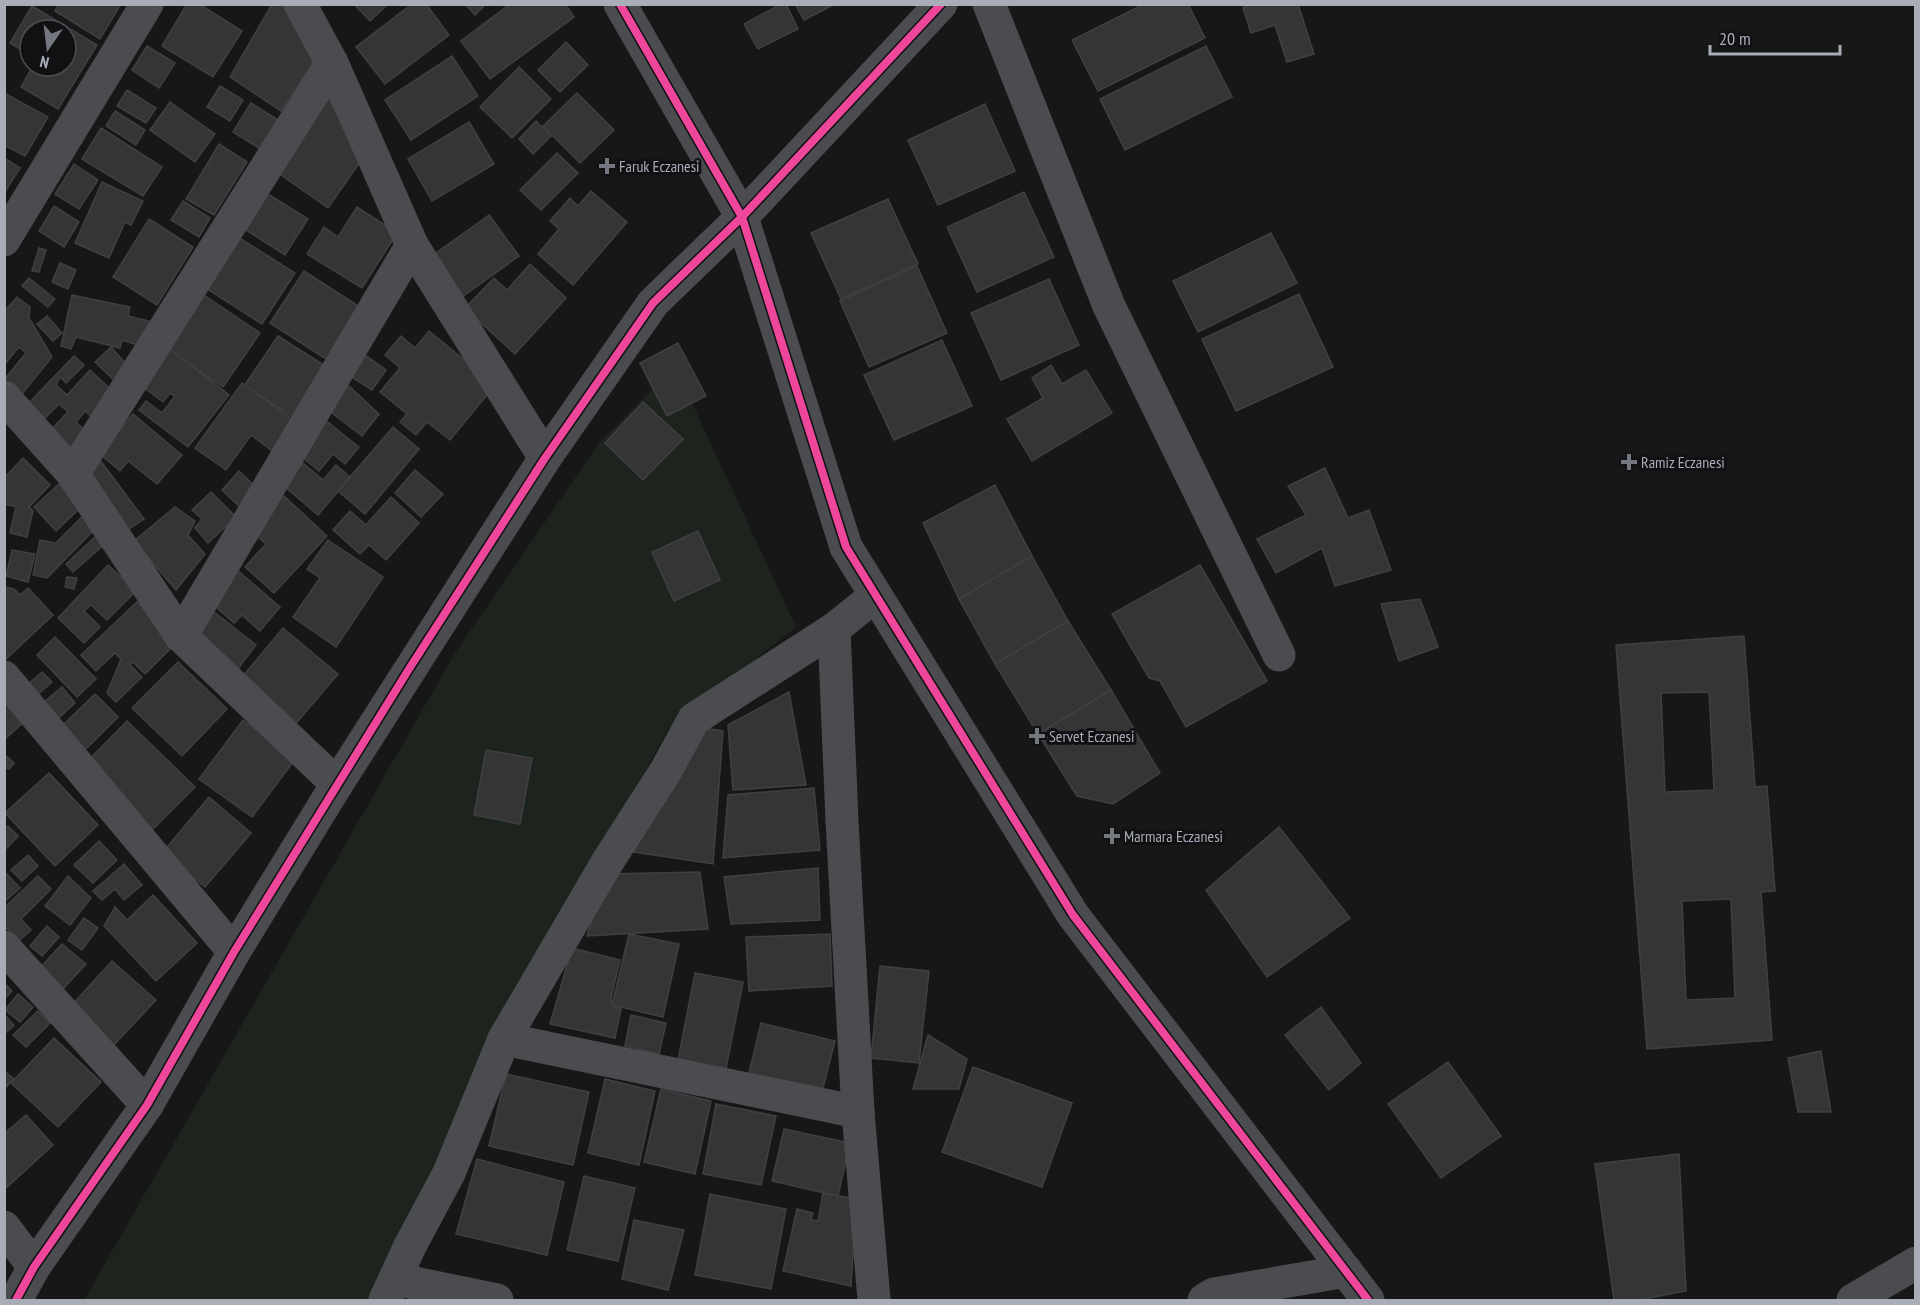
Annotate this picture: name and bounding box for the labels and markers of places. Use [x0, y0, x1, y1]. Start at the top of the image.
place label: Faruk Eczanesi [619, 156, 700, 176]
marker: Faruk Eczanesi [600, 159, 614, 173]
place label: Ramiz Eczanesi [1641, 452, 1725, 472]
marker: Ramiz Eczanesi [1622, 455, 1636, 469]
place label: Servet Eczanesi [1049, 726, 1135, 746]
marker: Servet Eczanesi [1030, 729, 1044, 743]
place label: Marmara Eczanesi [1124, 826, 1223, 846]
marker: Marmara Eczanesi [1105, 829, 1119, 843]

